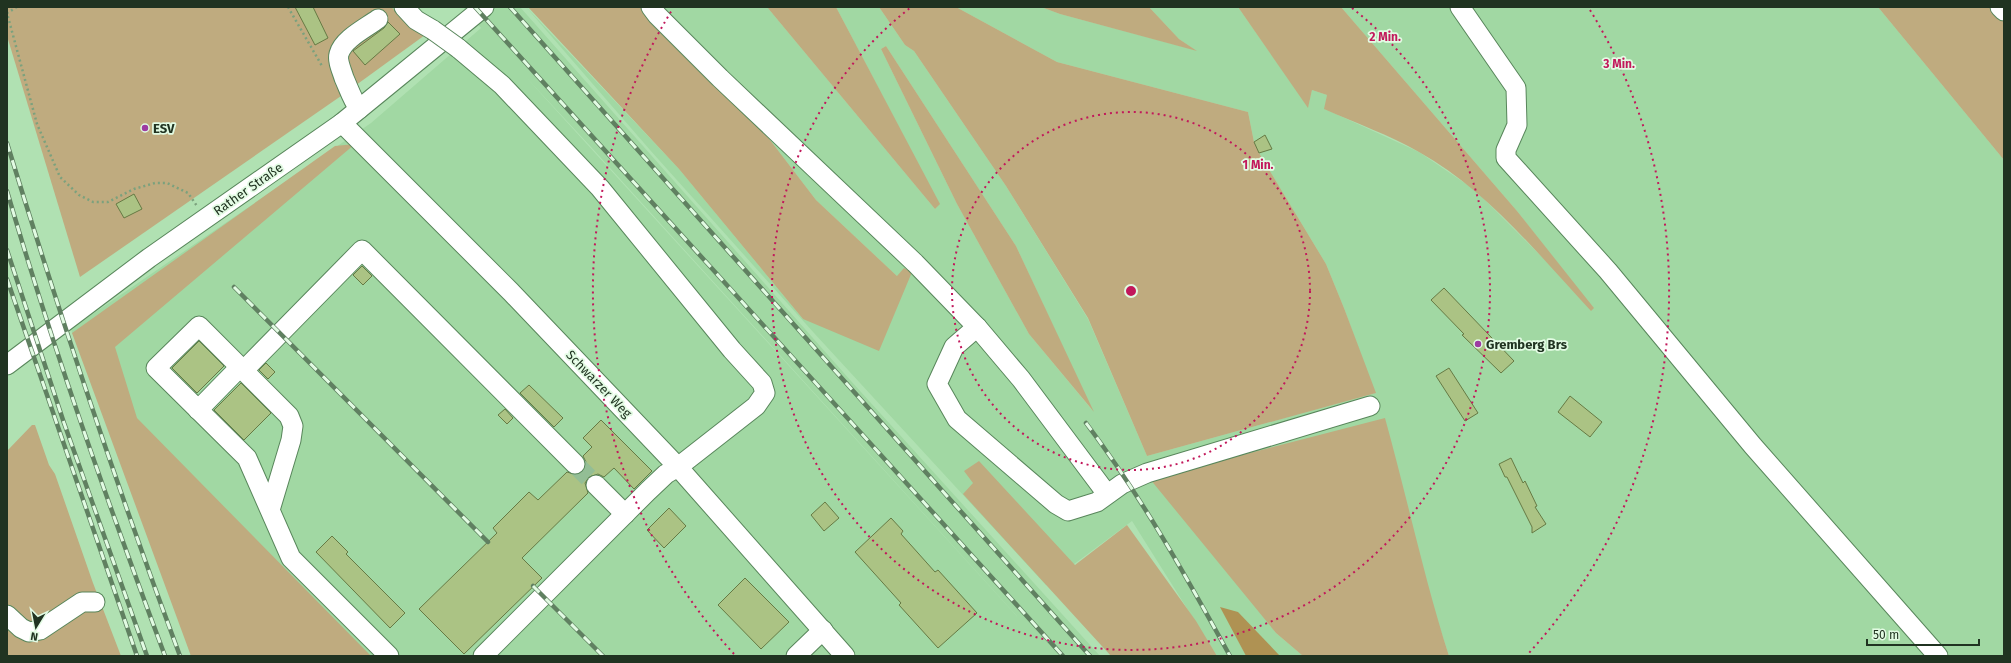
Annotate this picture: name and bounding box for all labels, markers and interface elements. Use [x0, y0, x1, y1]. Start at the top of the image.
text: 2 Min. [1369, 30, 1401, 44]
text: 3 Min. [1602, 57, 1635, 71]
place label: ESV [153, 121, 175, 136]
marker: ESV [140, 123, 150, 133]
text: 1 Min. [1242, 158, 1274, 172]
street label: Rather Straße [211, 160, 285, 218]
centre of rings [1124, 284, 1138, 298]
place label: Gremberg Brs [1486, 337, 1568, 352]
marker: Gremberg Brs [1473, 339, 1483, 349]
street label: Schwarzer Weg [563, 347, 635, 421]
north arrow [16, 607, 56, 647]
scale bar [1867, 621, 1979, 647]
text: 50 m [1873, 628, 1899, 642]
text: N [30, 629, 39, 643]

